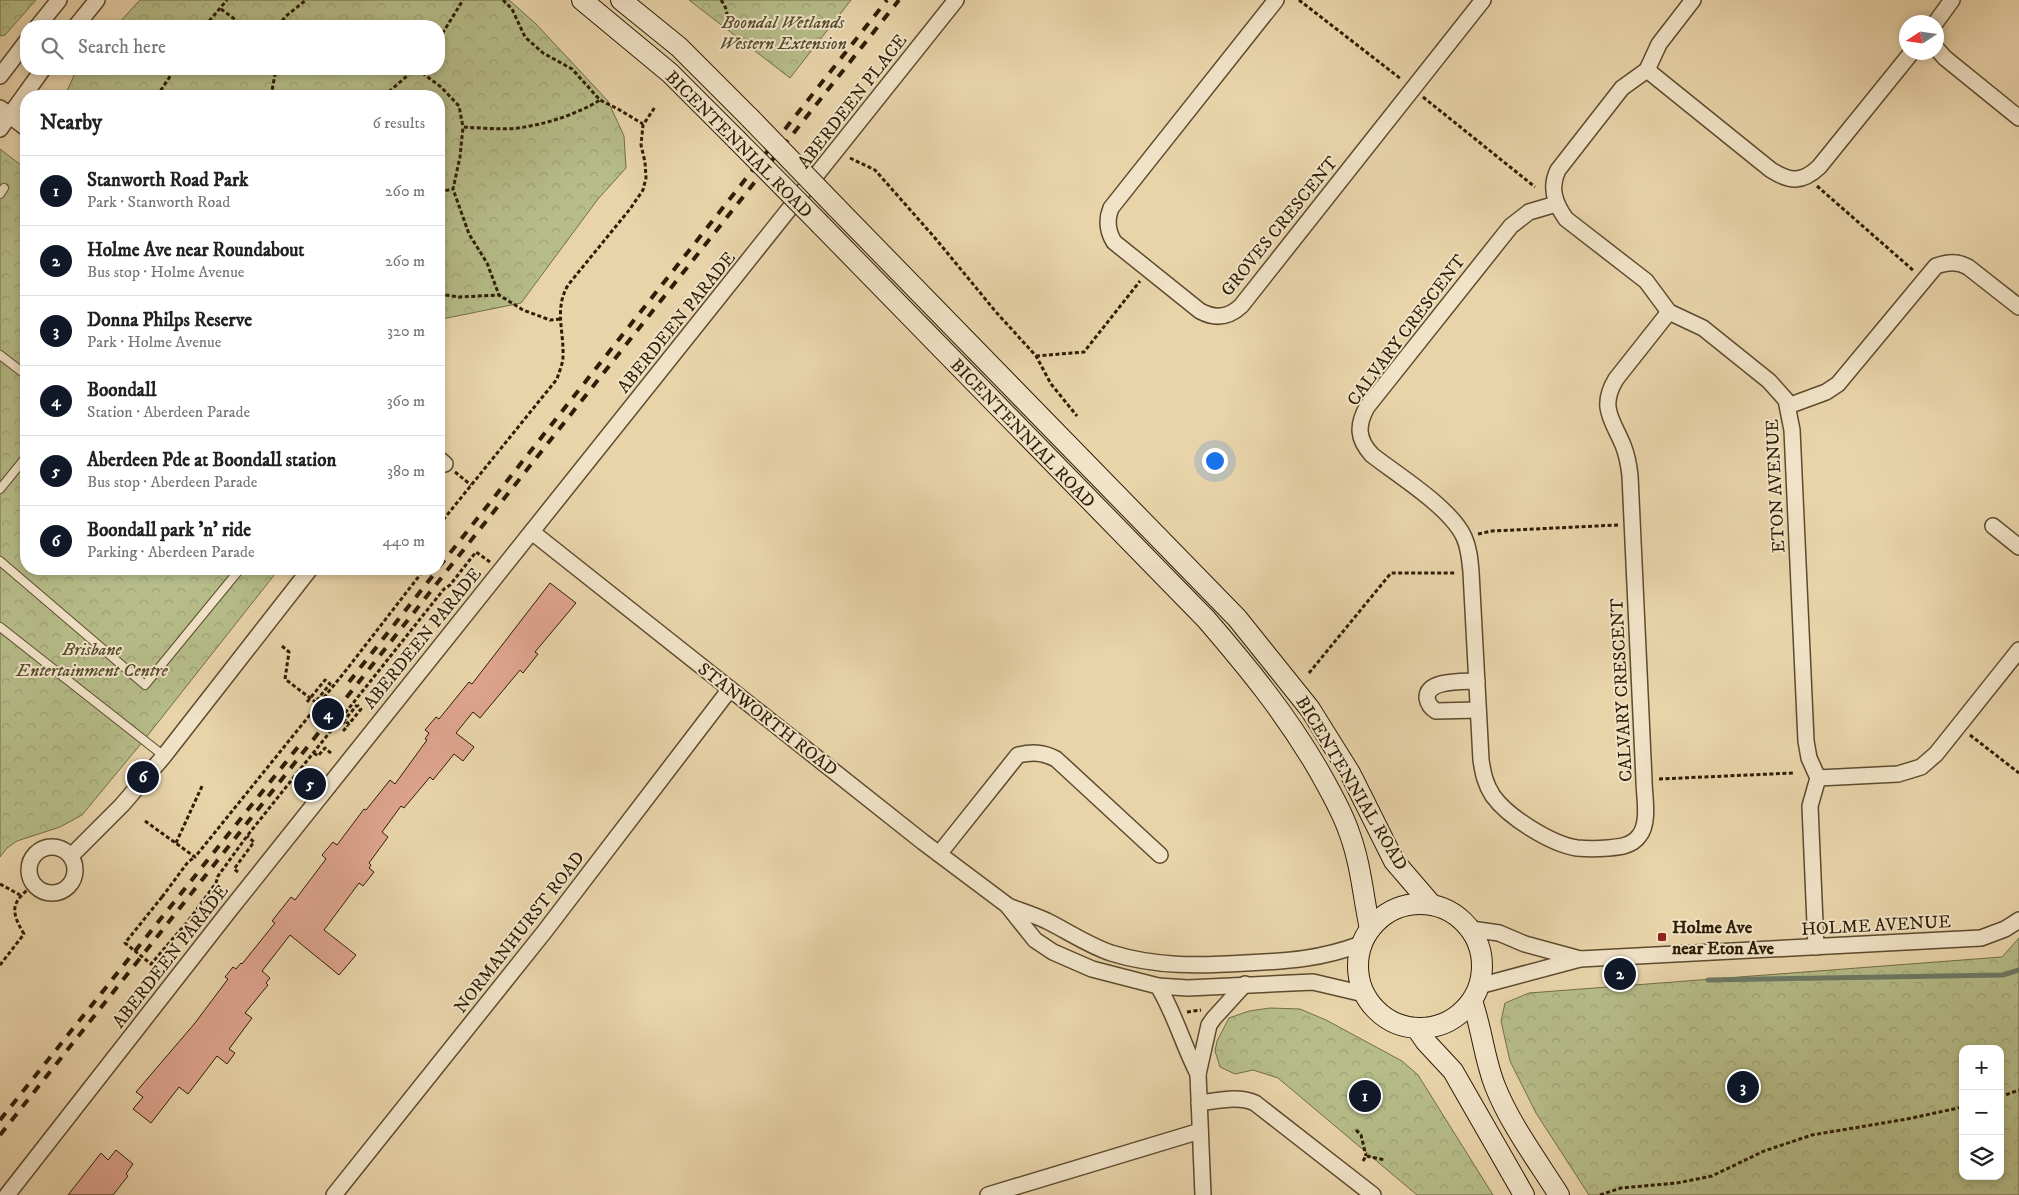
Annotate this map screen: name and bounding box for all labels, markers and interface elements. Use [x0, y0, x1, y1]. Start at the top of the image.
park label: Boondal Wetlands Western Extension [719, 12, 847, 55]
north arrow [1899, 15, 1944, 60]
search box [20, 20, 445, 75]
street label: ABERDEEN PLACE [793, 30, 912, 173]
icon: search [38, 34, 66, 62]
text: Search here [78, 36, 166, 59]
street label: BICENTENNIAL ROAD [660, 67, 816, 223]
text: Nearby [40, 110, 102, 136]
text: 6 results [372, 113, 425, 133]
street label: GROVES CRESCENT [1217, 152, 1343, 301]
text: Stanworth Road Park [87, 169, 248, 192]
text: 1 [53, 181, 59, 201]
text: 260 m [385, 181, 425, 201]
text: Park · Stanworth Road [87, 192, 230, 212]
text: Holme Ave near Roundabout [87, 239, 304, 262]
street label: ABERDEEN PARADE [613, 247, 741, 398]
street label: CALVARY CRESCENT [1343, 250, 1471, 411]
text: 2 [52, 251, 60, 271]
text: 260 m [385, 251, 425, 271]
text: Bus stop · Holme Avenue [87, 262, 244, 282]
text: Donna Philps Reserve [87, 309, 252, 332]
text: 3 [53, 321, 59, 341]
text: 320 m [387, 321, 425, 341]
text: Park · Holme Avenue [87, 332, 221, 352]
street label: BICENTENNIAL ROAD [945, 354, 1099, 513]
text: Boondall [87, 379, 156, 402]
text: 4 [51, 391, 61, 411]
text: 360 m [387, 391, 425, 411]
text: Station · Aberdeen Parade [87, 402, 250, 422]
street label: ETON AVENUE [1761, 418, 1790, 553]
your location [1202, 448, 1228, 474]
text: Aberdeen Pde at Boondall station [87, 449, 336, 472]
text: 5 [52, 461, 60, 481]
text: 380 m [387, 461, 425, 481]
text: Bus stop · Aberdeen Parade [87, 472, 257, 492]
text: Boondall park 'n' ride [87, 519, 251, 542]
text: 6 [52, 531, 60, 551]
text: 440 m [383, 531, 425, 551]
text: Parking · Aberdeen Parade [87, 542, 255, 562]
street label: ABERDEEN PARADE [359, 563, 487, 714]
street label: CALVARY CRESCENT [1606, 597, 1638, 782]
park label: Brisbane Entertainment Centre [15, 639, 169, 682]
street label: STANWORTH ROAD [693, 658, 842, 781]
street label: BICENTENNIAL ROAD [1290, 693, 1412, 875]
pin: 4 [312, 695, 344, 733]
pin: 6 [127, 758, 159, 796]
pin: 5 [294, 765, 326, 803]
street label: NORMANHURST ROAD [450, 847, 590, 1018]
street label: ABERDEEN PARADE [108, 880, 234, 1033]
street label: HOLME AVENUE [1801, 911, 1952, 941]
place label: Holme Ave near Eton Ave [1672, 917, 1775, 960]
marker: Holme Ave near Eton Ave [1656, 931, 1668, 943]
pin: 2 [1604, 955, 1636, 993]
map controls [1959, 1045, 2004, 1180]
button: + [1959, 1045, 2004, 1090]
pin: 3 [1727, 1068, 1759, 1106]
pin: 1 [1349, 1077, 1381, 1115]
button: − [1959, 1090, 2004, 1135]
button: layers [1959, 1135, 2004, 1180]

